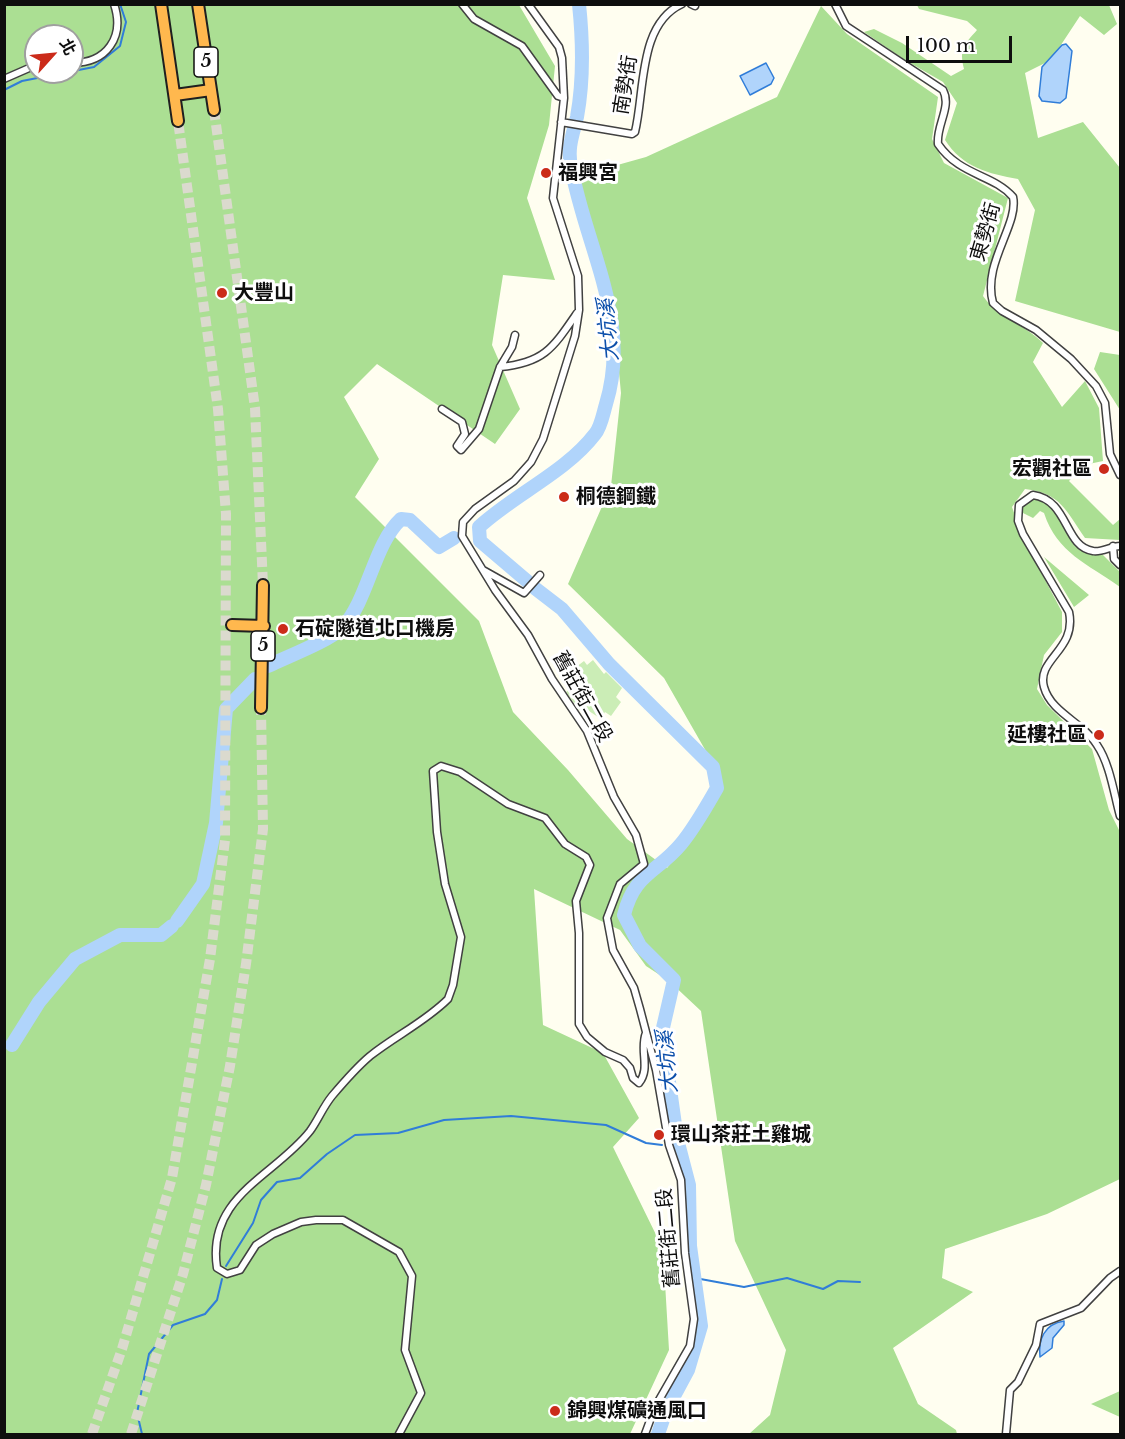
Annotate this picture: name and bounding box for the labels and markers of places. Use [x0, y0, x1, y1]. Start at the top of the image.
place label: 福興宮 [558, 161, 618, 185]
marker: 福興宮 [539, 166, 553, 180]
place label: 大豐山 [234, 281, 294, 305]
marker: 大豐山 [215, 286, 229, 300]
place label: 宏觀社區 [1012, 457, 1092, 481]
marker: 宏觀社區 [1097, 462, 1111, 476]
place label: 桐德鋼鐵 [576, 485, 656, 509]
marker: 桐德鋼鐵 [557, 490, 571, 504]
place label: 石碇隧道北口機房 [295, 617, 455, 641]
marker: 石碇隧道北口機房 [276, 622, 290, 636]
place label: 延樓社區 [1007, 723, 1087, 747]
marker: 延樓社區 [1092, 728, 1106, 742]
place label: 環山茶莊土雞城 [671, 1123, 811, 1147]
marker: 環山茶莊土雞城 [652, 1128, 666, 1142]
place label: 錦興煤礦通風口 [567, 1399, 707, 1423]
marker: 錦興煤礦通風口 [548, 1404, 562, 1418]

